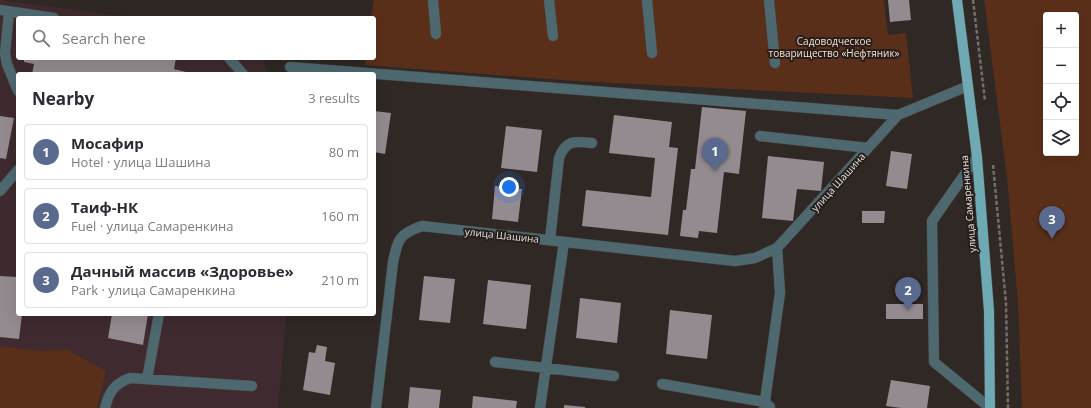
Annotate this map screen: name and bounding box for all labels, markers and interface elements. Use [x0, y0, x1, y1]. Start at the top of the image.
map controls [1043, 12, 1079, 156]
button: + [1043, 12, 1079, 48]
search box [16, 16, 376, 60]
icon: search [30, 27, 52, 49]
text: Search here [62, 28, 146, 48]
park label: Садоводческое товарищество «Нефтяник» [768, 34, 900, 60]
button: − [1043, 48, 1079, 84]
button: locate [1043, 84, 1079, 120]
text: Nearby [32, 87, 94, 110]
text: 3 results [308, 89, 360, 107]
button: layers [1043, 120, 1079, 156]
text: Мосафир [71, 133, 144, 153]
pin: 1 [702, 138, 728, 171]
text: 1 [42, 143, 50, 161]
text: 80 m [329, 143, 359, 161]
street label: улица Шашина [808, 150, 868, 214]
text: Hotel · улица Шашина [71, 153, 211, 171]
street label: улица Самаренкина [957, 155, 979, 253]
your location [499, 177, 519, 197]
text: Таиф-НК [71, 197, 138, 217]
pin: 3 [1039, 206, 1065, 239]
text: 2 [42, 207, 50, 225]
text: 160 m [321, 207, 359, 225]
text: Fuel · улица Самаренкина [71, 217, 233, 235]
street label: улица Шашина [464, 224, 540, 246]
text: Дачный массив «Здоровье» [71, 261, 294, 281]
text: 3 [42, 271, 50, 289]
text: 210 m [321, 271, 359, 289]
pin: 2 [895, 277, 921, 310]
text: Park · улица Самаренкина [71, 281, 235, 299]

